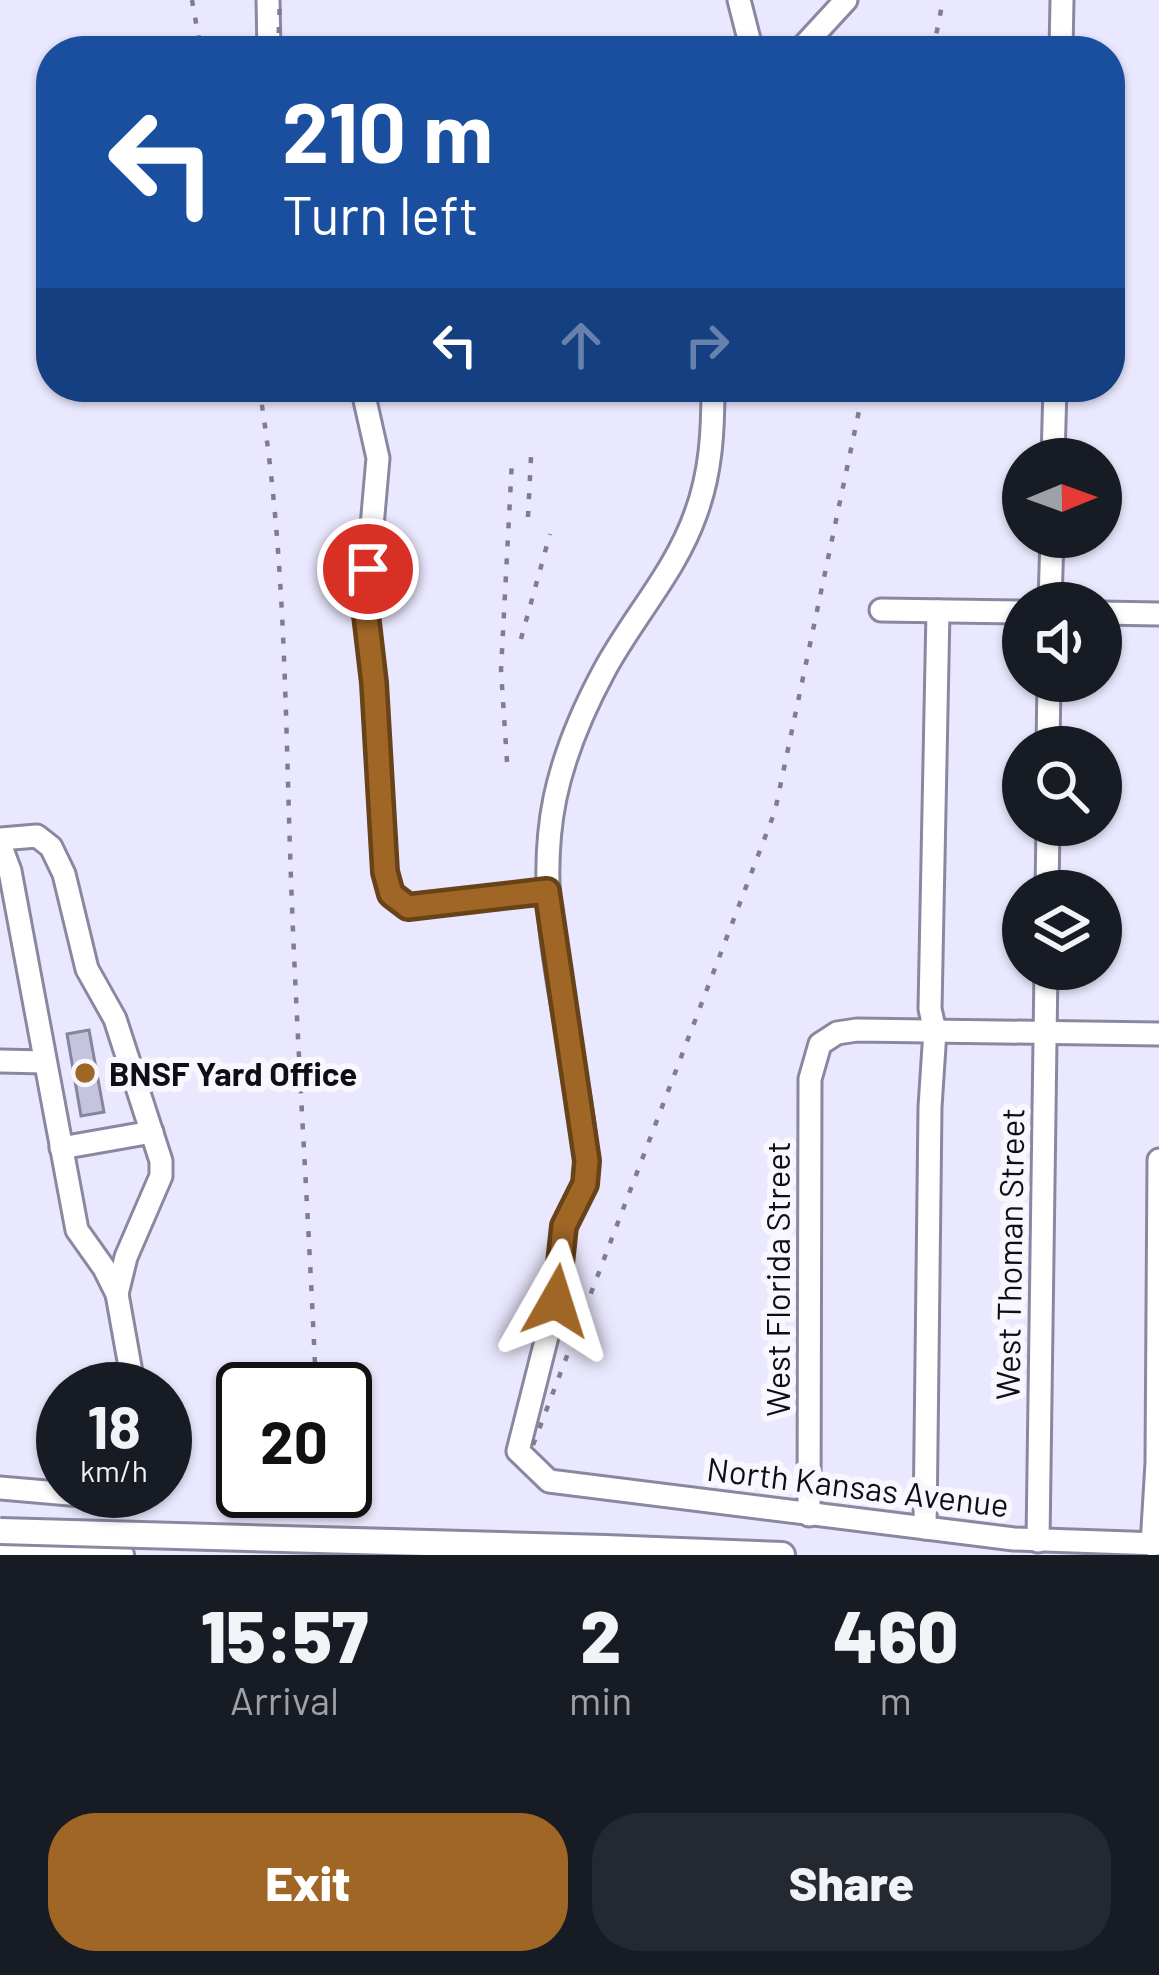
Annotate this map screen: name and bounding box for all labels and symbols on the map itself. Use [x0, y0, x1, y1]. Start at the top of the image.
north arrow [1002, 438, 1122, 558]
pin [317, 518, 419, 620]
place label: BNSF Yard Office [109, 1053, 357, 1093]
marker: BNSF Yard Office [72, 1060, 98, 1086]
street label: West Thoman Street [986, 1108, 1032, 1400]
street label: West Florida Street [757, 1141, 797, 1417]
position arrow [493, 1238, 619, 1364]
speed limit sign: 20 [216, 1362, 372, 1518]
street label: North Kansas Avenue [705, 1448, 1011, 1524]

